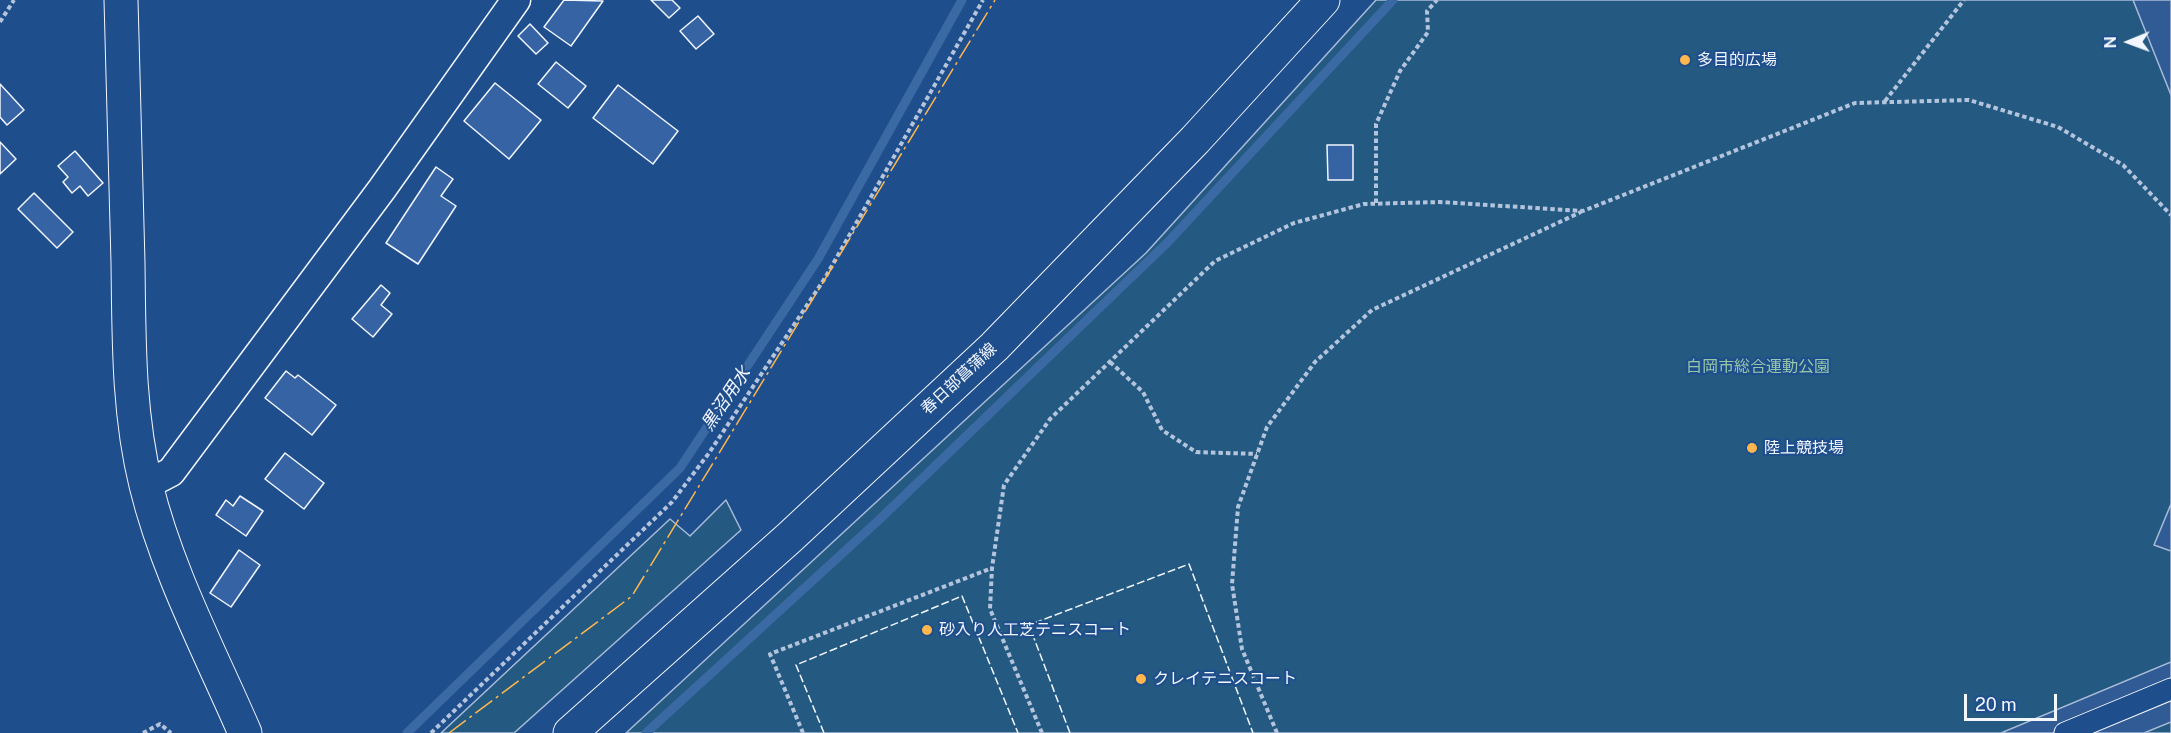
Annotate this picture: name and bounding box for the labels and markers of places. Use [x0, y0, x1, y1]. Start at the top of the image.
place label: 多目的広場 [1697, 50, 1777, 70]
marker: 多目的広場 [1678, 53, 1692, 67]
place label: 陸上競技場 [1764, 438, 1844, 458]
marker: 陸上競技場 [1745, 441, 1759, 455]
place label: 砂入り人工芝テニスコート [939, 620, 1131, 640]
marker: 砂入り人工芝テニスコート [920, 623, 934, 637]
place label: クレイテニスコート [1153, 669, 1297, 689]
marker: クレイテニスコート [1134, 672, 1148, 686]

